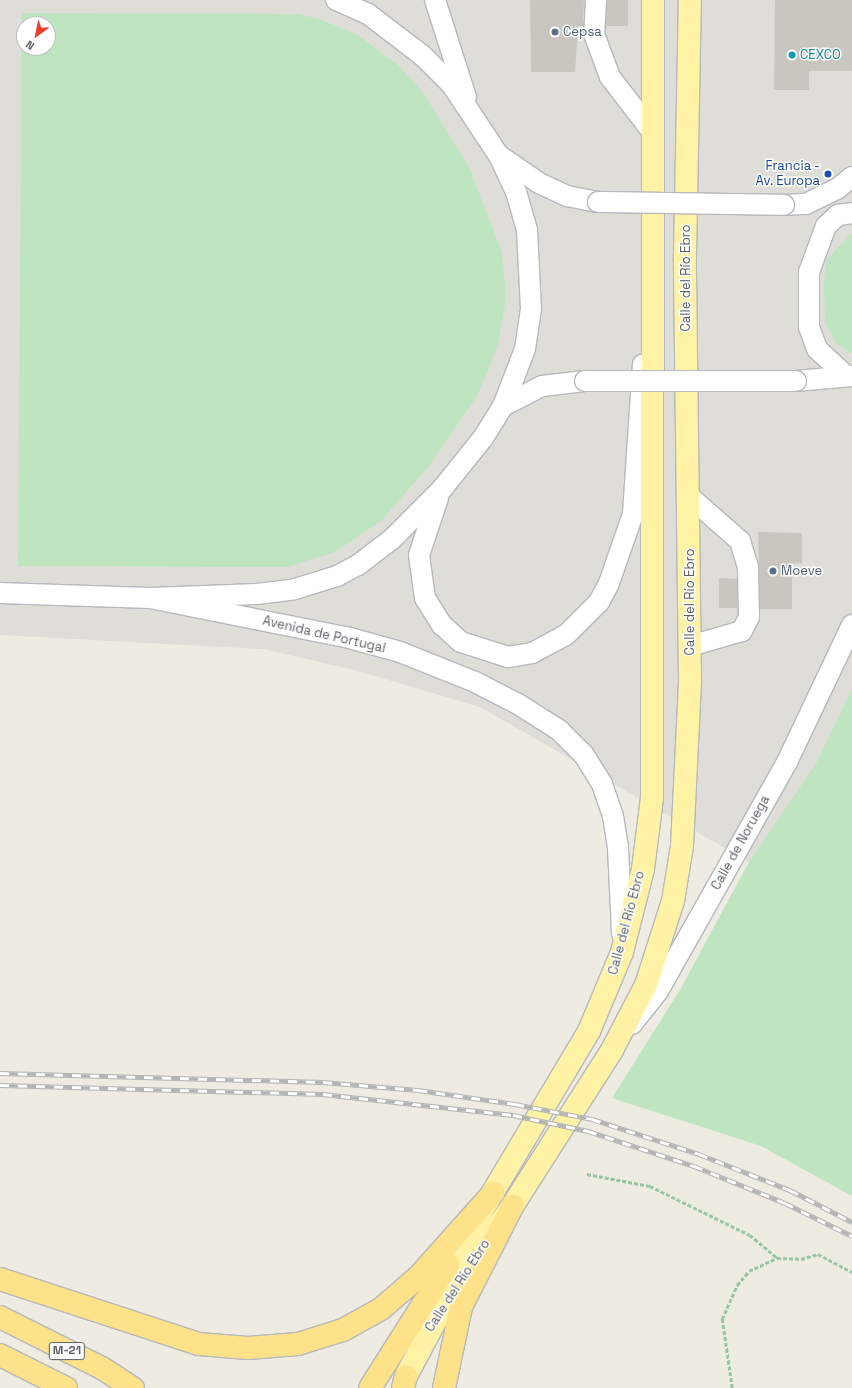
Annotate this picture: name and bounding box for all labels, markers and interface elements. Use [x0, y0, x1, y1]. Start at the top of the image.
north arrow [16, 16, 56, 56]
place label: Cepsa [563, 24, 602, 40]
marker: Cepsa [550, 27, 560, 37]
text: N [23, 37, 37, 53]
place label: CEXCO [800, 47, 841, 63]
marker: CEXCO [787, 50, 797, 60]
place label: Francia - Av. Europa [755, 159, 820, 190]
marker: Francia - Av. Europa [823, 169, 833, 179]
street label: Calle del Río Ebro [678, 225, 694, 331]
street label: Calle del Río Ebro [682, 549, 698, 655]
place label: Moeve [781, 563, 822, 579]
marker: Moeve [768, 566, 778, 576]
street label: Avenida de Portugal [261, 613, 387, 657]
street label: Calle de Noruega [709, 793, 773, 893]
street label: Calle del Río Ebro [606, 869, 648, 977]
street label: Calle del Río Ebro [422, 1237, 494, 1335]
road number: M-21 [48, 1341, 86, 1361]

